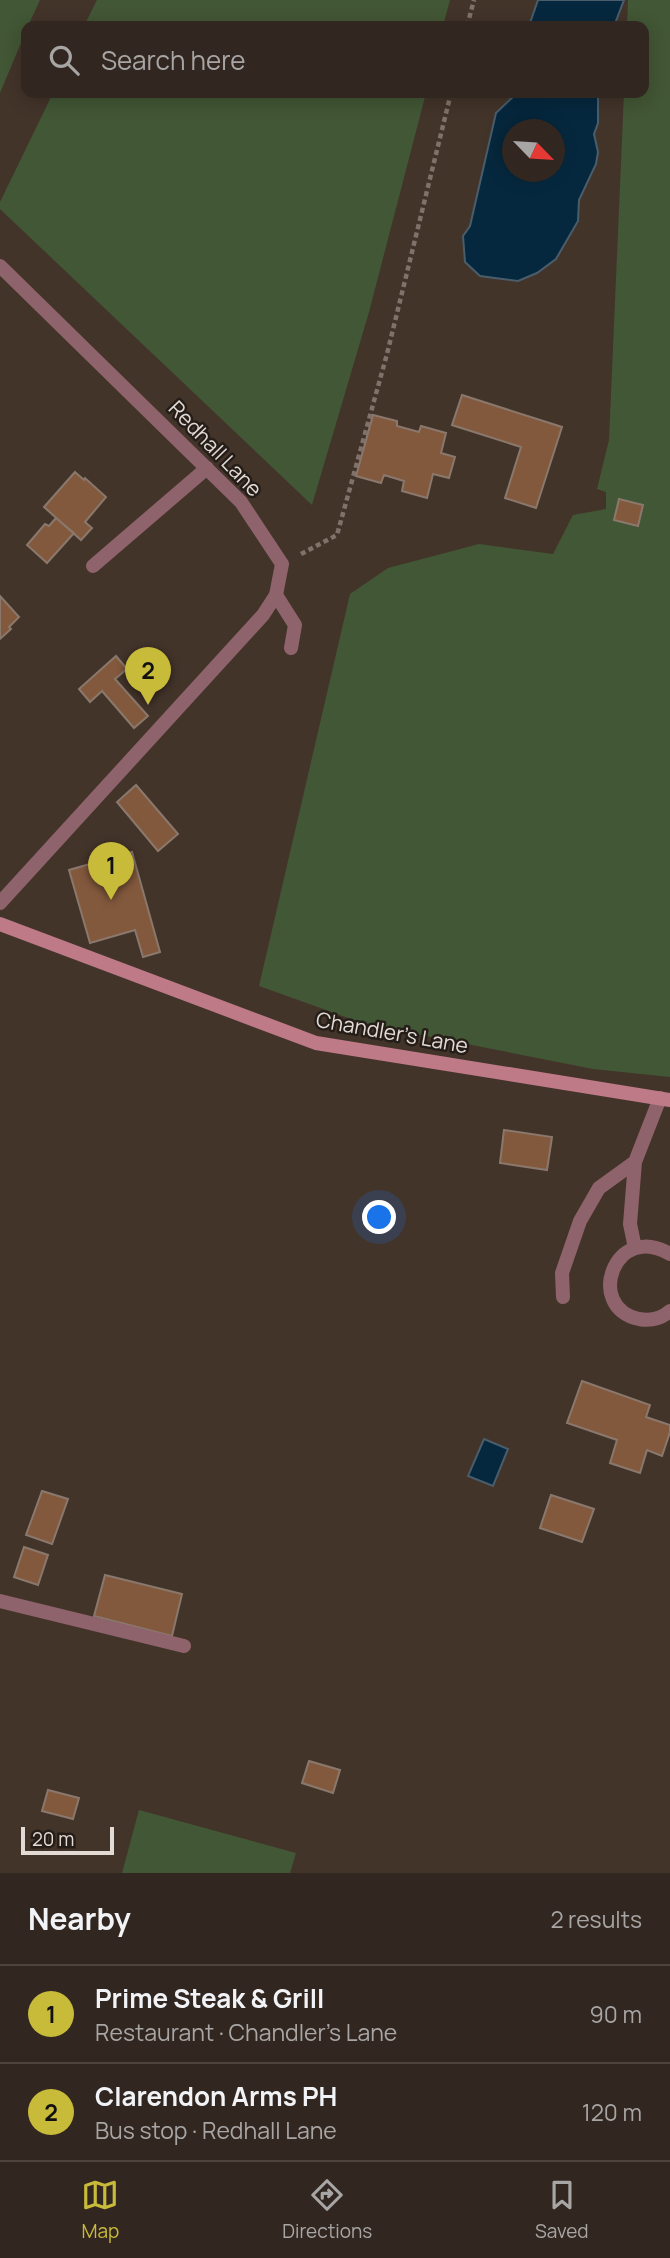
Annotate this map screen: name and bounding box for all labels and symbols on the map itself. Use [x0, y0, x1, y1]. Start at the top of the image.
north arrow [502, 119, 565, 182]
street label: Redhall Lane [163, 394, 269, 502]
pin: 2 [125, 647, 171, 705]
pin: 1 [88, 842, 134, 900]
street label: Chandler's Lane [314, 1005, 470, 1059]
your location [362, 1200, 396, 1234]
scale bar [21, 1824, 114, 1856]

